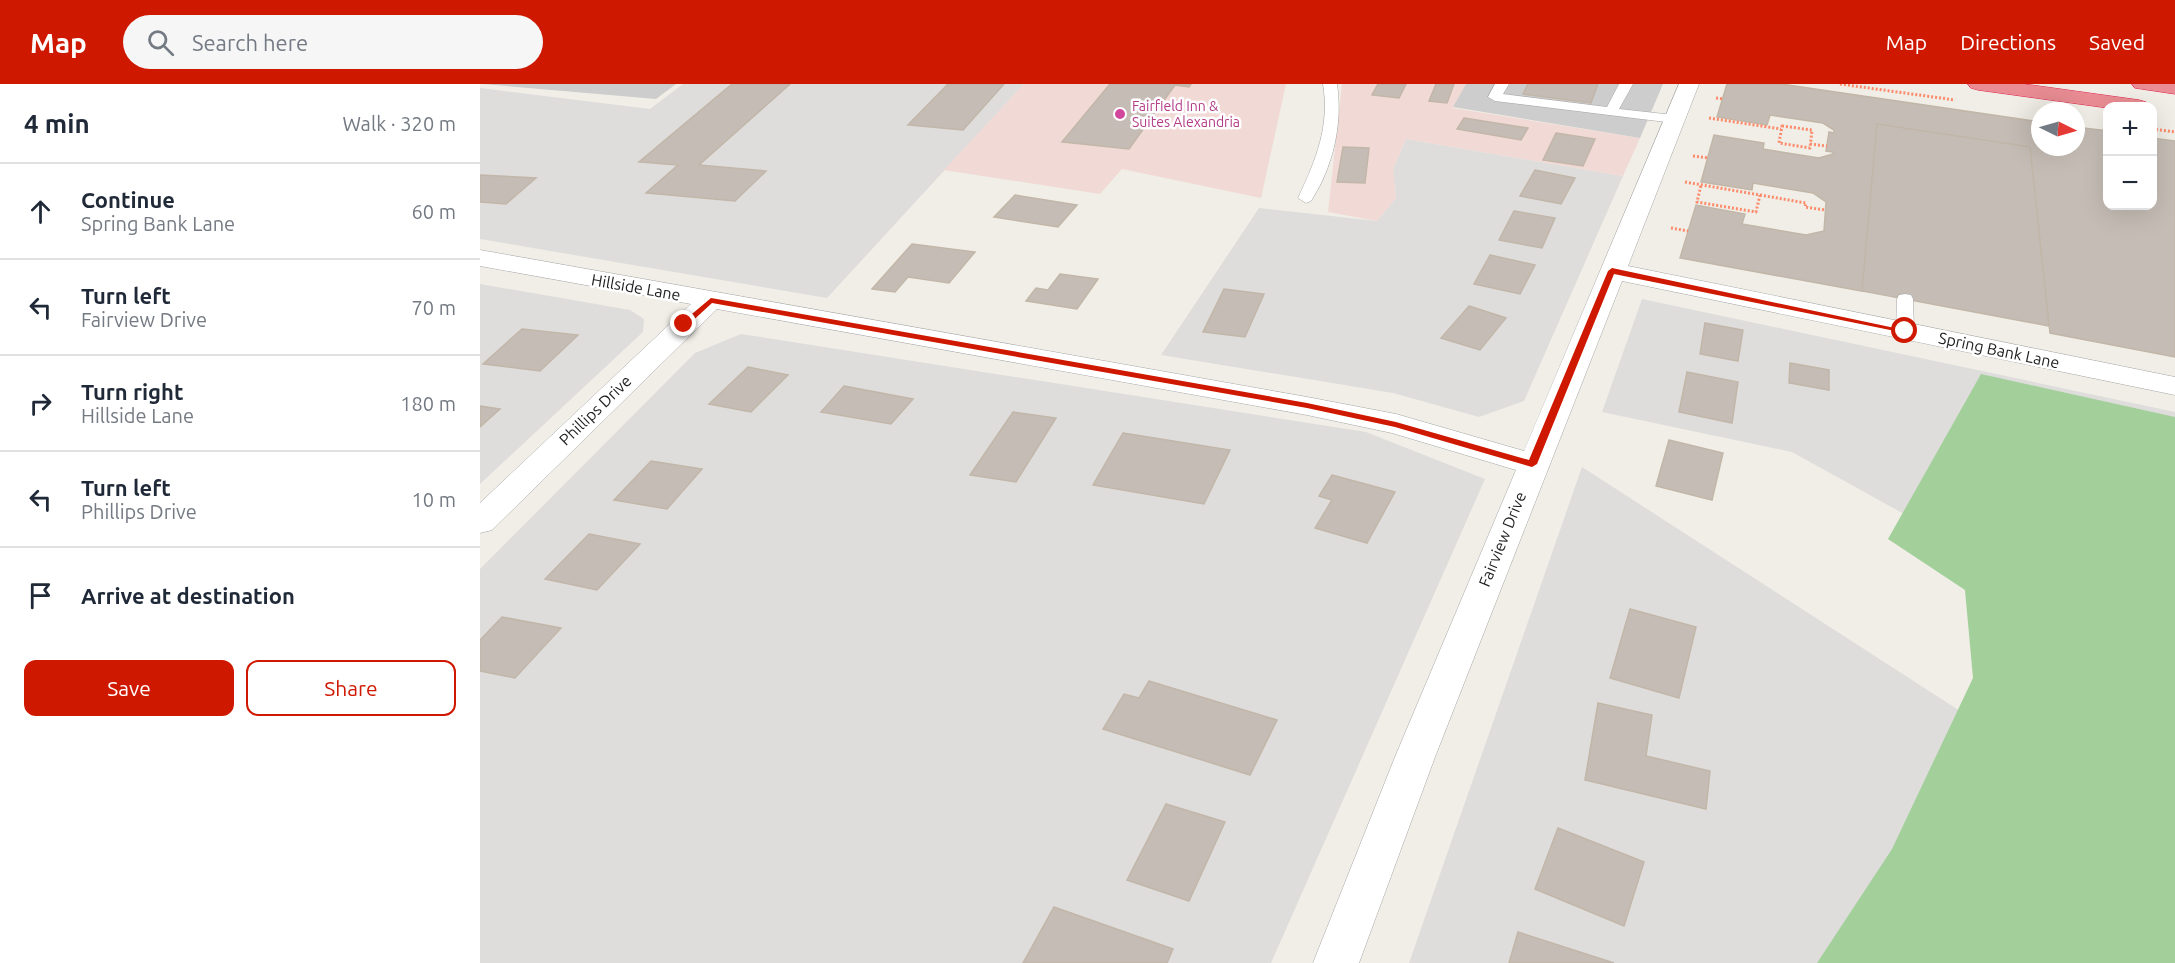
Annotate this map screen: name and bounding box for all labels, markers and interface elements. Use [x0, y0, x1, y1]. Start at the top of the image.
search box [123, 15, 543, 69]
icon: search [144, 26, 177, 59]
text: Map [30, 27, 87, 58]
text: Search here [192, 30, 308, 55]
text: Map [1886, 30, 1927, 54]
text: Directions [1960, 30, 2056, 54]
text: Saved [2089, 30, 2145, 54]
place label: Fairfield Inn & Suites Alexandria [1132, 98, 1240, 130]
north arrow [2031, 102, 2085, 156]
map controls [2103, 102, 2157, 210]
button: + [2103, 102, 2157, 156]
marker: Fairfield Inn & Suites Alexandria [1113, 107, 1127, 121]
text: 4 min [24, 109, 90, 138]
text: Walk · 320 m [343, 112, 456, 135]
button: − [2103, 156, 2157, 210]
text: Continue [81, 187, 175, 212]
icon: ahead [24, 195, 57, 228]
text: 60 m [412, 200, 456, 223]
text: Spring Bank Lane [81, 212, 235, 235]
street label: Hillside Lane [590, 270, 682, 304]
text: Turn left [81, 283, 171, 308]
icon: left [24, 291, 57, 324]
text: 70 m [412, 296, 456, 319]
text: Fairview Drive [81, 308, 207, 331]
route end [670, 310, 696, 336]
route start [1891, 317, 1917, 343]
street label: Spring Bank Lane [1937, 328, 2061, 372]
street label: Phillips Drive [555, 371, 635, 449]
text: Turn right [81, 379, 183, 404]
icon: right [24, 387, 57, 420]
text: 180 m [400, 392, 456, 415]
text: Hillside Lane [81, 404, 194, 427]
text: Turn left [81, 475, 171, 500]
icon: left [24, 483, 57, 516]
text: 10 m [412, 488, 456, 511]
street label: Fairview Drive [1475, 489, 1529, 589]
text: Phillips Drive [81, 500, 197, 523]
icon: arrive [24, 579, 57, 612]
text: Arrive at destination [81, 583, 295, 608]
button: Save [24, 660, 234, 716]
button: Share [246, 660, 456, 716]

